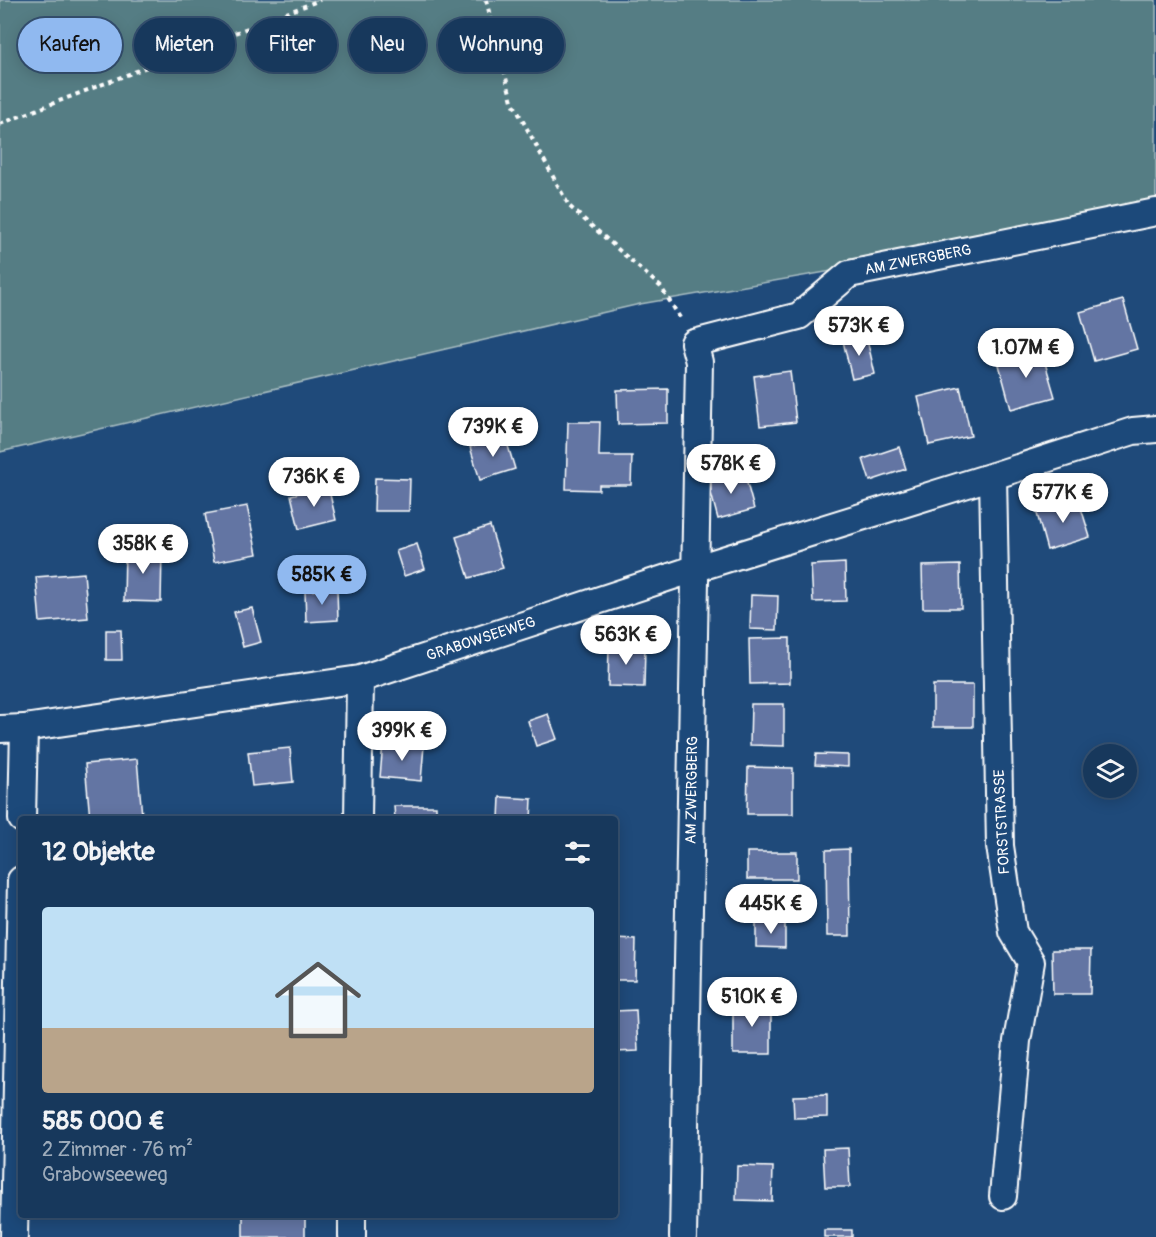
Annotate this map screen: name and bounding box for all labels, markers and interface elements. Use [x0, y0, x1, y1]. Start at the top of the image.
chip: Kaufen [18, 18, 122, 72]
chip: Mieten [134, 18, 235, 72]
chip: Filter [247, 18, 337, 72]
chip: Neu [349, 18, 426, 72]
chip: Wohnung [438, 18, 564, 72]
street label: AM ZWERGBERG [863, 240, 973, 280]
pin: 573K € [810, 306, 908, 357]
text: 573K € [828, 313, 890, 338]
pin: 1.07M € [971, 328, 1081, 379]
text: 1.07M € [992, 335, 1060, 360]
pin: 739K € [444, 407, 542, 458]
text: 739K € [462, 414, 524, 439]
pin: 578K € [682, 444, 780, 495]
text: 578K € [700, 451, 762, 476]
pin: 736K € [265, 457, 363, 508]
text: 736K € [283, 464, 345, 489]
pin: 577K € [1014, 473, 1112, 524]
text: 577K € [1032, 480, 1094, 505]
pin: 358K € [94, 524, 192, 575]
text: 358K € [112, 531, 174, 556]
pin: 585K € [273, 555, 371, 606]
text: 585K € [291, 562, 353, 587]
street label: GRABOWSEEWEG [424, 612, 538, 666]
pin: 563K € [577, 615, 675, 666]
text: 563K € [594, 622, 658, 647]
pin: 399K € [353, 711, 451, 762]
text: 399K € [371, 718, 433, 743]
street label: AM ZWERGBERG [682, 736, 702, 844]
map controls [1083, 744, 1137, 798]
button: layers [1083, 744, 1137, 798]
street label: FORSTSTRASSE [990, 769, 1014, 875]
text: 12 Objekte [42, 836, 155, 868]
icon: filters [561, 836, 594, 869]
pin: 445K € [722, 884, 820, 935]
text: 445K € [739, 891, 803, 916]
icon: home [264, 946, 372, 1054]
pin: 510K € [703, 977, 801, 1028]
text: 510K € [721, 984, 783, 1009]
text: 585 000 € [42, 1105, 165, 1137]
text: 2 Zimmer · 76 m² [42, 1137, 193, 1162]
text: Grabowseeweg [42, 1162, 168, 1187]

